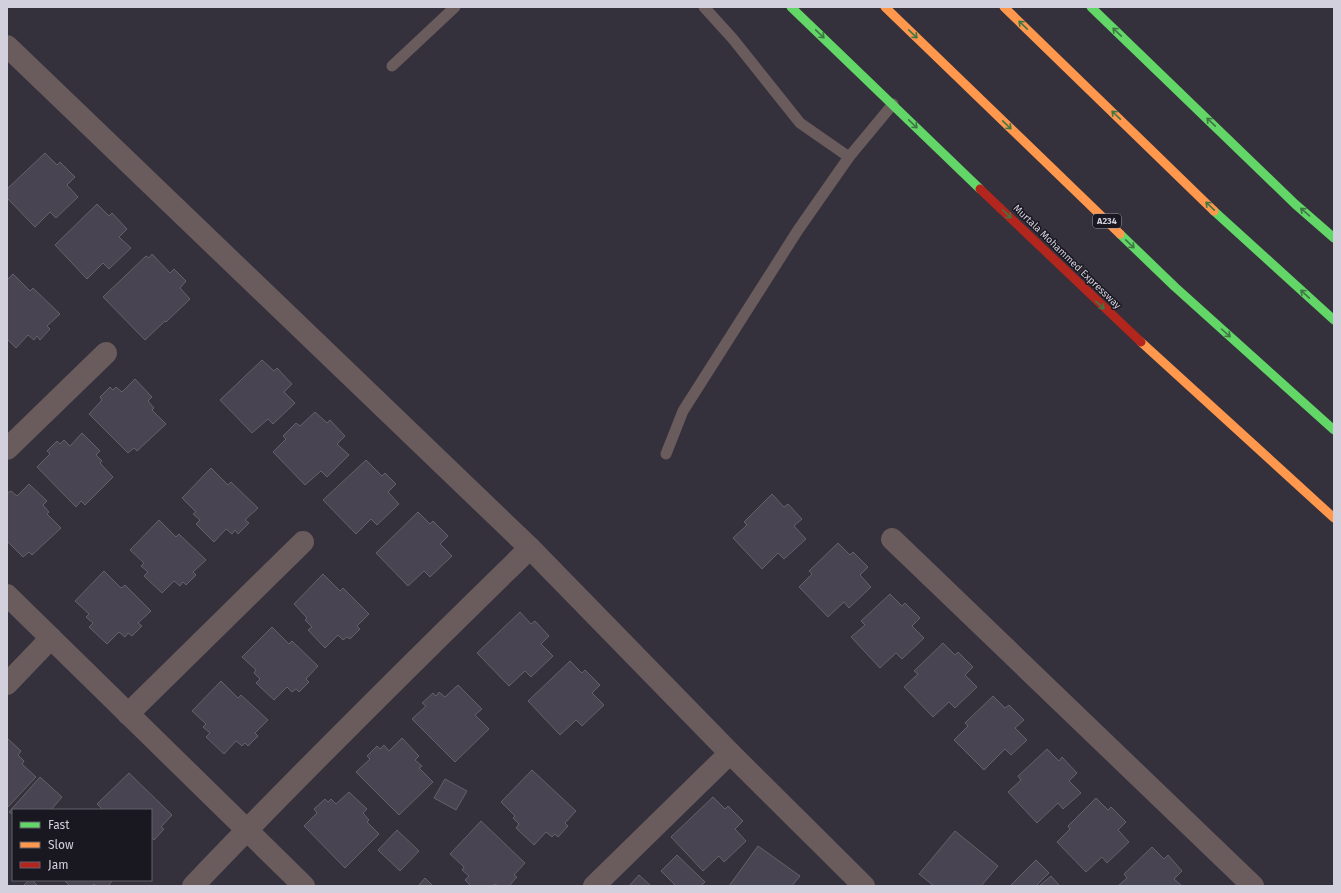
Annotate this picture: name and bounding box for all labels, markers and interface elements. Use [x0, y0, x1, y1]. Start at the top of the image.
one-way arrow [1018, 20, 1028, 30]
one-way arrow [1112, 27, 1122, 37]
one-way arrow [815, 29, 825, 39]
one-way arrow [908, 29, 918, 39]
one-way arrow [1111, 111, 1121, 120]
one-way arrow [1206, 117, 1216, 127]
one-way arrow [908, 119, 918, 129]
one-way arrow [1002, 120, 1012, 129]
one-way arrow [1205, 201, 1215, 210]
street label: Murtala Mohammed Expressway [1011, 202, 1123, 312]
one-way arrow [1299, 208, 1310, 217]
one-way arrow [1002, 209, 1012, 219]
road number: A234 [1093, 214, 1121, 228]
one-way arrow [1125, 239, 1135, 249]
one-way arrow [1300, 289, 1310, 299]
one-way arrow [1095, 300, 1105, 309]
one-way arrow [1220, 328, 1231, 337]
legend [12, 809, 152, 881]
text: Fast [48, 818, 70, 832]
text: Slow [48, 838, 74, 852]
text: Jam [48, 858, 68, 872]

